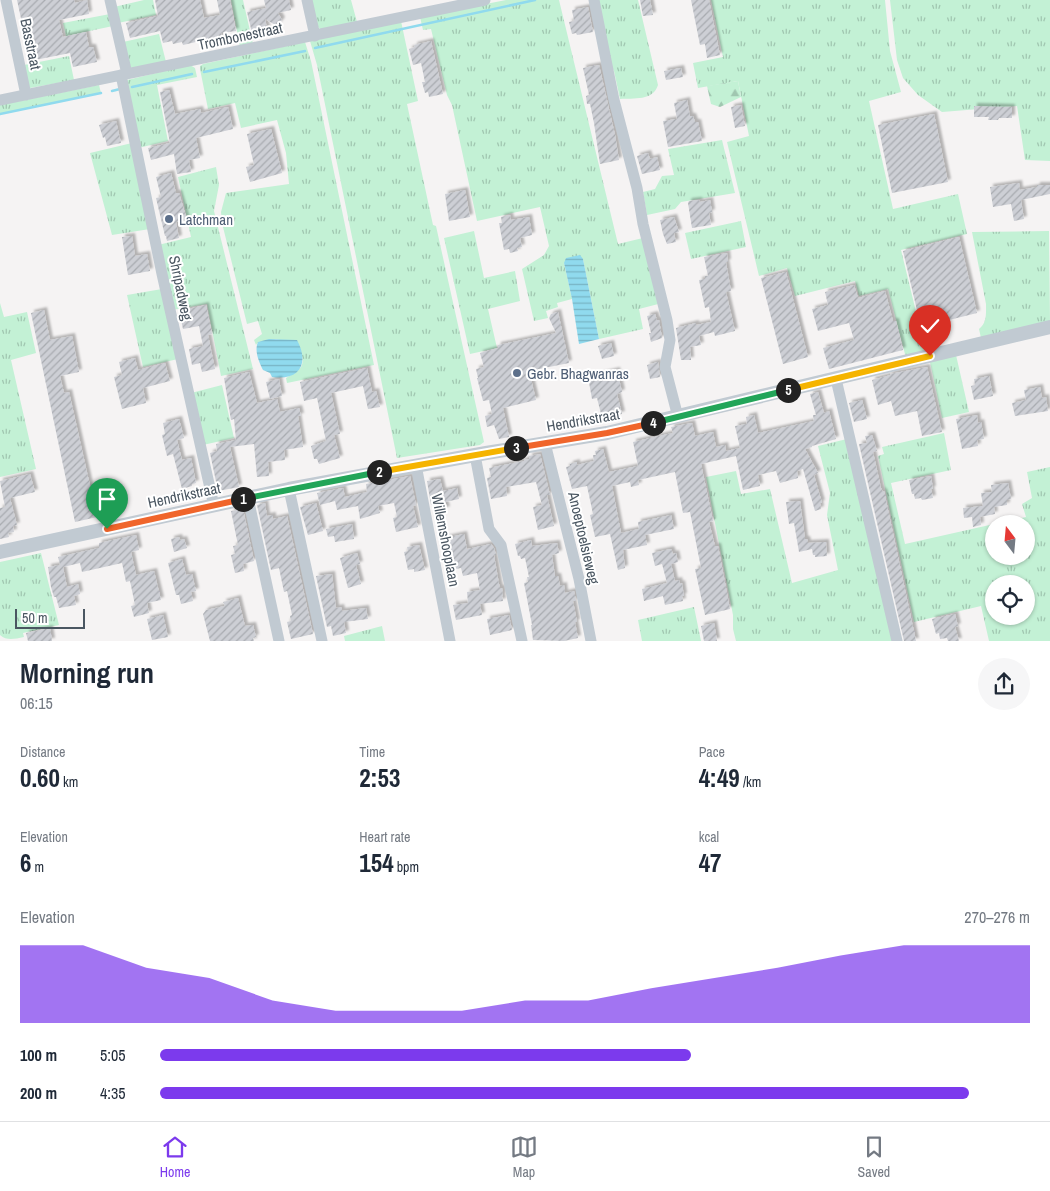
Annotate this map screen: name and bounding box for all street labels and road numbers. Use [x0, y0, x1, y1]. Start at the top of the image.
street label: Basstraat [15, 16, 47, 72]
street label: Trombonestraat [196, 17, 285, 55]
street label: Shripadweg [164, 254, 198, 322]
street label: Hendrikstraat [545, 403, 622, 437]
street label: Hendrikstraat [146, 477, 223, 513]
street label: Anoeptoelsieweg [563, 489, 605, 586]
street label: Willemshooplaan [427, 492, 465, 588]

